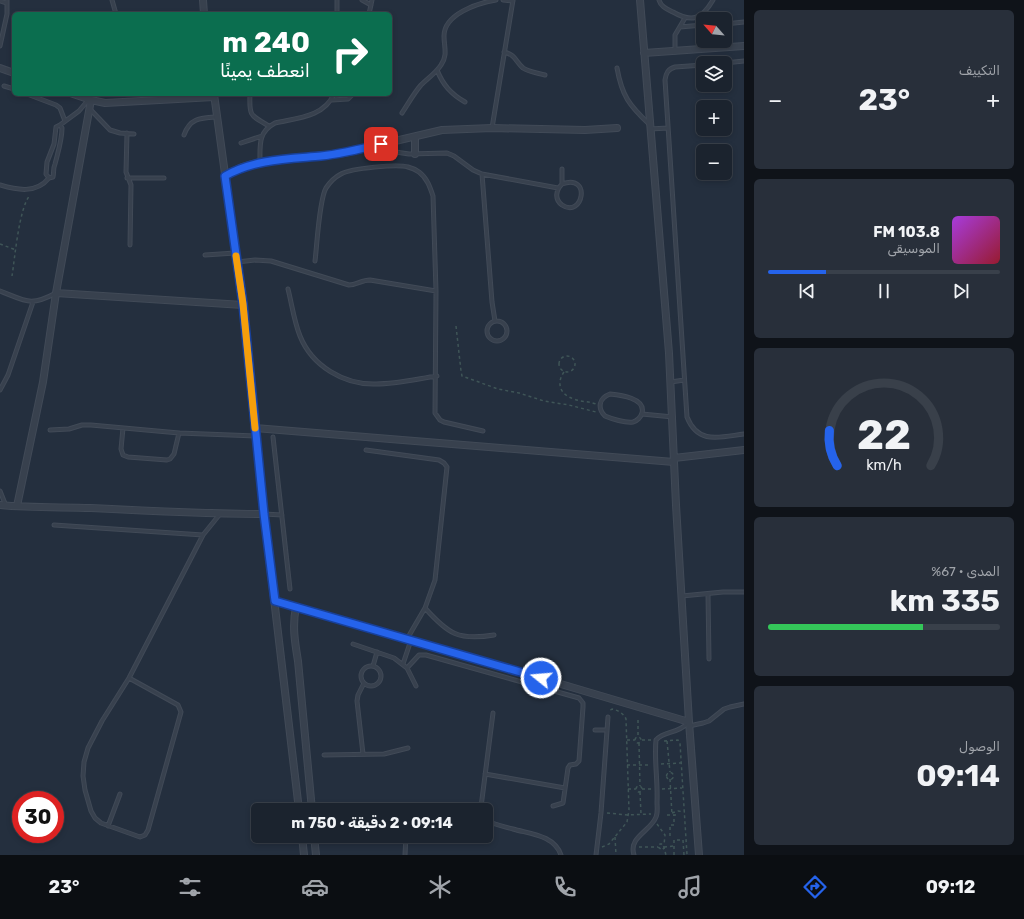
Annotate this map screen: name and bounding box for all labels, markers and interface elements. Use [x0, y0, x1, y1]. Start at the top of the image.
north arrow [696, 12, 732, 48]
map controls [696, 12, 732, 180]
text: 240 m [222, 26, 310, 59]
icon: right [324, 28, 376, 80]
button: layers [696, 56, 732, 92]
text: انعطف يمينًا [220, 60, 310, 82]
text: التكييف [959, 63, 1000, 78]
text: 23° [858, 82, 910, 118]
text: − [768, 87, 782, 114]
text: + [986, 87, 1000, 114]
button: + [696, 100, 732, 136]
pin [364, 127, 398, 161]
icon: arrive [370, 133, 392, 155]
button: − [696, 144, 732, 180]
text: 103.8 FM [873, 223, 940, 241]
text: الموسيقى [888, 241, 940, 256]
icon: previous [796, 280, 818, 302]
icon: pause [873, 280, 895, 302]
icon: next [950, 280, 972, 302]
text: 22 [857, 409, 911, 458]
text: km/h [866, 456, 902, 473]
text: المدى · 67% [931, 564, 1000, 579]
text: 335 km [890, 583, 1000, 619]
position arrow [520, 657, 562, 699]
text: الوصول [959, 739, 1000, 754]
text: 09:14 [916, 758, 1000, 794]
speed limit sign: 30 [12, 791, 64, 843]
text: 09:14 · 2 دقيقة · 750 m [291, 814, 453, 832]
icon: filters [176, 873, 204, 901]
icon: car [301, 873, 329, 901]
icon: climate [426, 873, 454, 901]
icon: phone [551, 873, 579, 901]
icon: music [676, 873, 704, 901]
icon: directions [801, 873, 829, 901]
text: 23° [49, 876, 80, 898]
text: 09:12 [926, 876, 976, 898]

